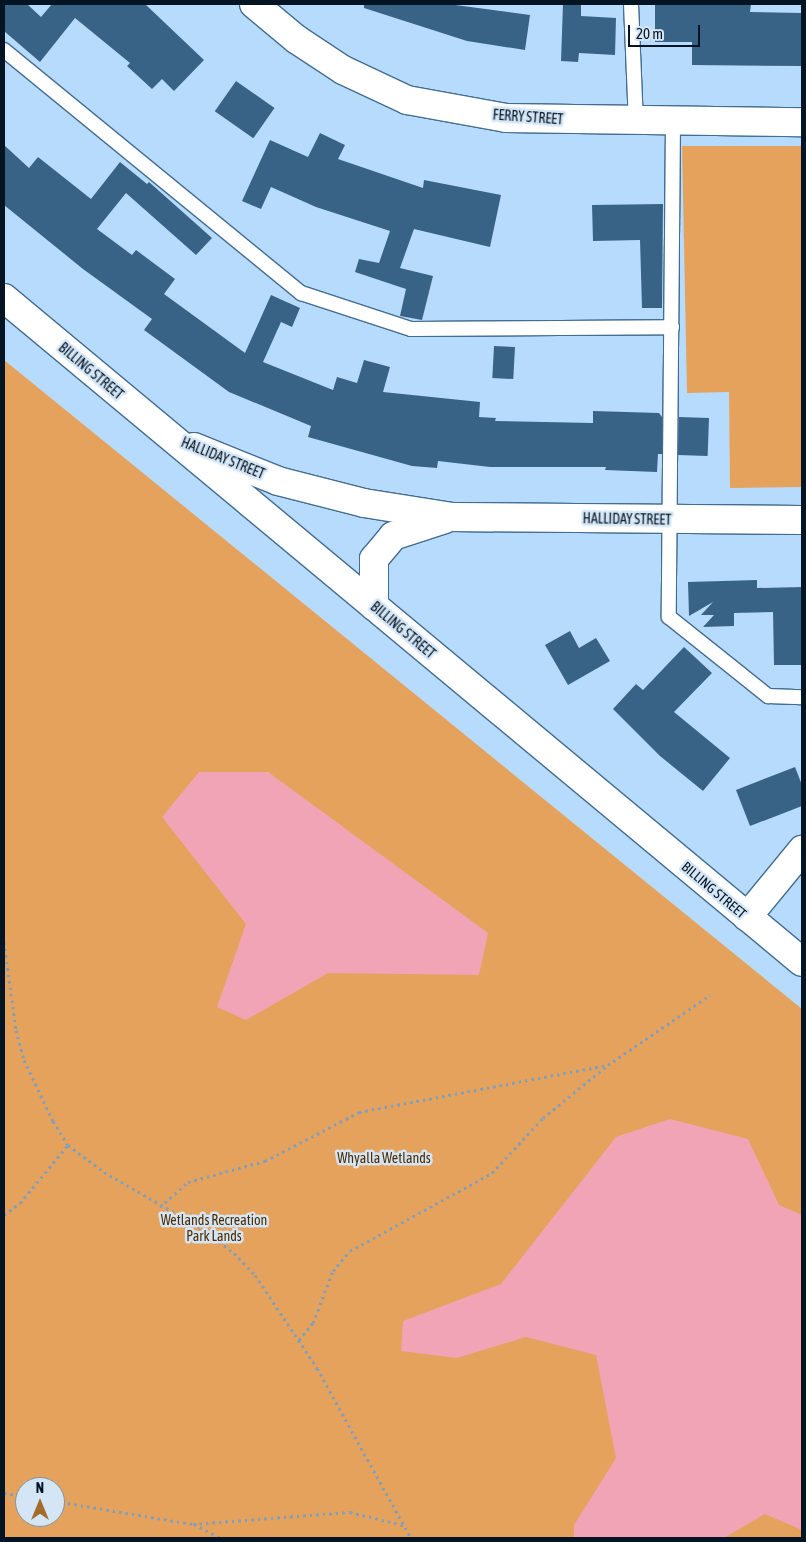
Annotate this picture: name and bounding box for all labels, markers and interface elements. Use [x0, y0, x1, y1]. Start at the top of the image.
scale bar [631, 15, 704, 47]
text: 20 m [636, 25, 663, 42]
street label: FERRY STREET [492, 106, 564, 128]
street label: BILLING STREET [55, 339, 127, 403]
street label: HALLIDAY STREET [179, 434, 267, 482]
street label: HALLIDAY STREET [583, 510, 671, 528]
street label: BILLING STREET [367, 598, 439, 662]
street label: BILLING STREET [678, 858, 750, 922]
park label: Whyalla Wetlands [337, 1150, 431, 1166]
park label: Wetlands Recreation Park Lands [161, 1212, 267, 1244]
north arrow [15, 1477, 65, 1527]
text: N [36, 1480, 44, 1496]

